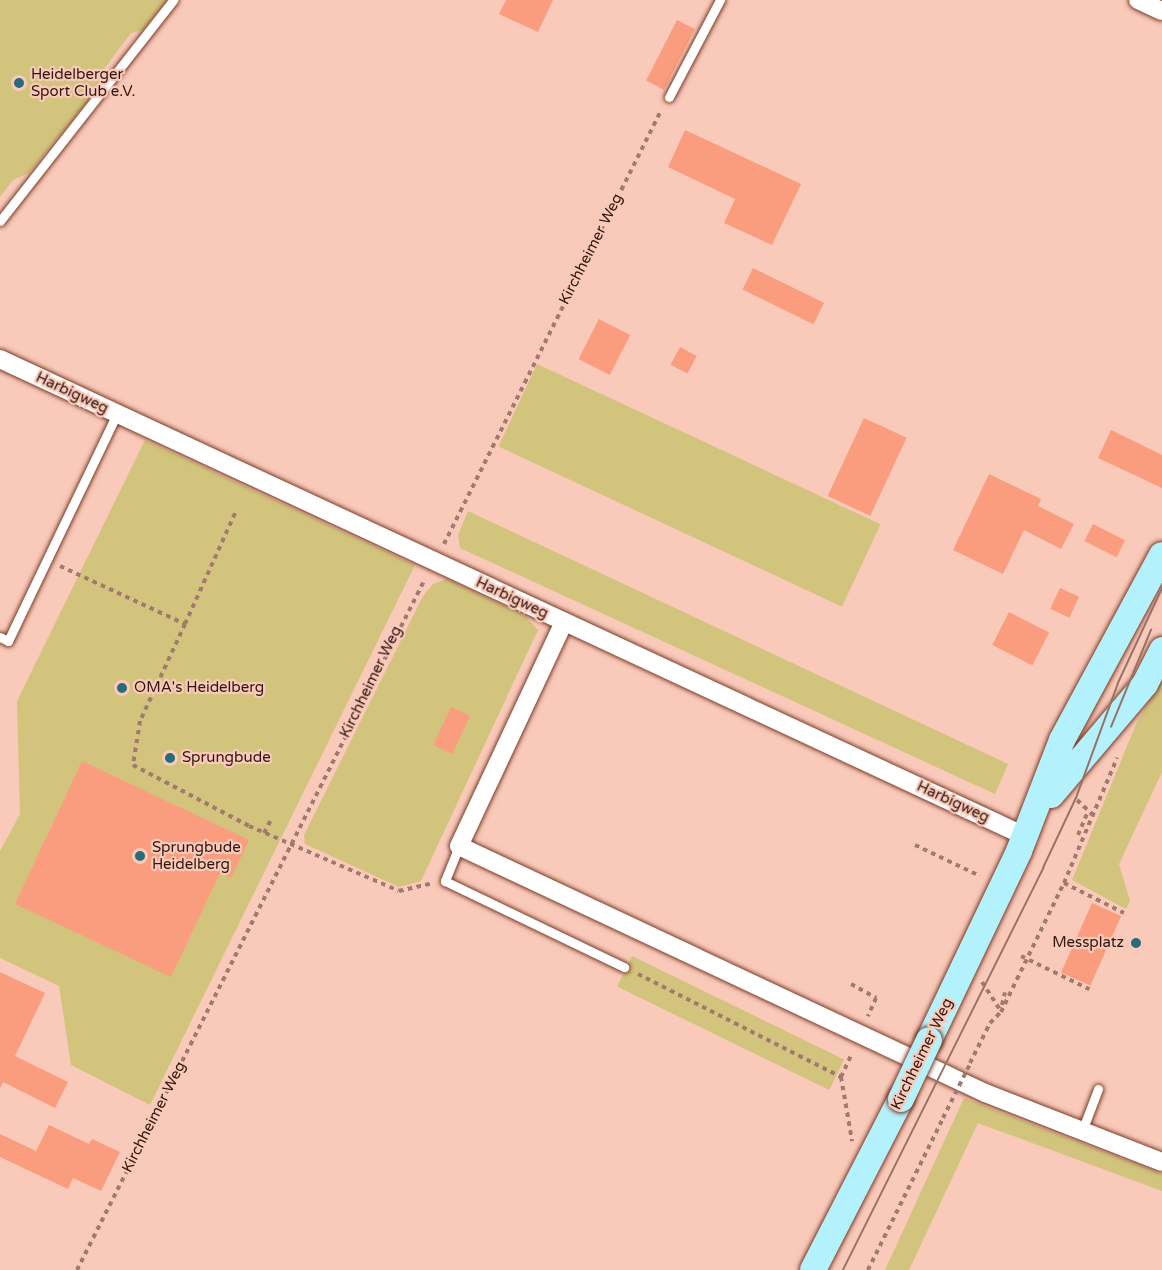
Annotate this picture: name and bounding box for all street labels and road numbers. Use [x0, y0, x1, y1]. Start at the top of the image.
street label: Kirchheimer Weg [555, 190, 627, 308]
street label: Harbigweg [33, 368, 111, 418]
street label: Harbigweg [473, 573, 551, 623]
street label: Kirchheimer Weg [336, 623, 406, 741]
street label: Harbigweg [914, 777, 992, 827]
street label: Kirchheimer Weg [887, 995, 957, 1113]
street label: Kirchheimer Weg [118, 1058, 190, 1176]

